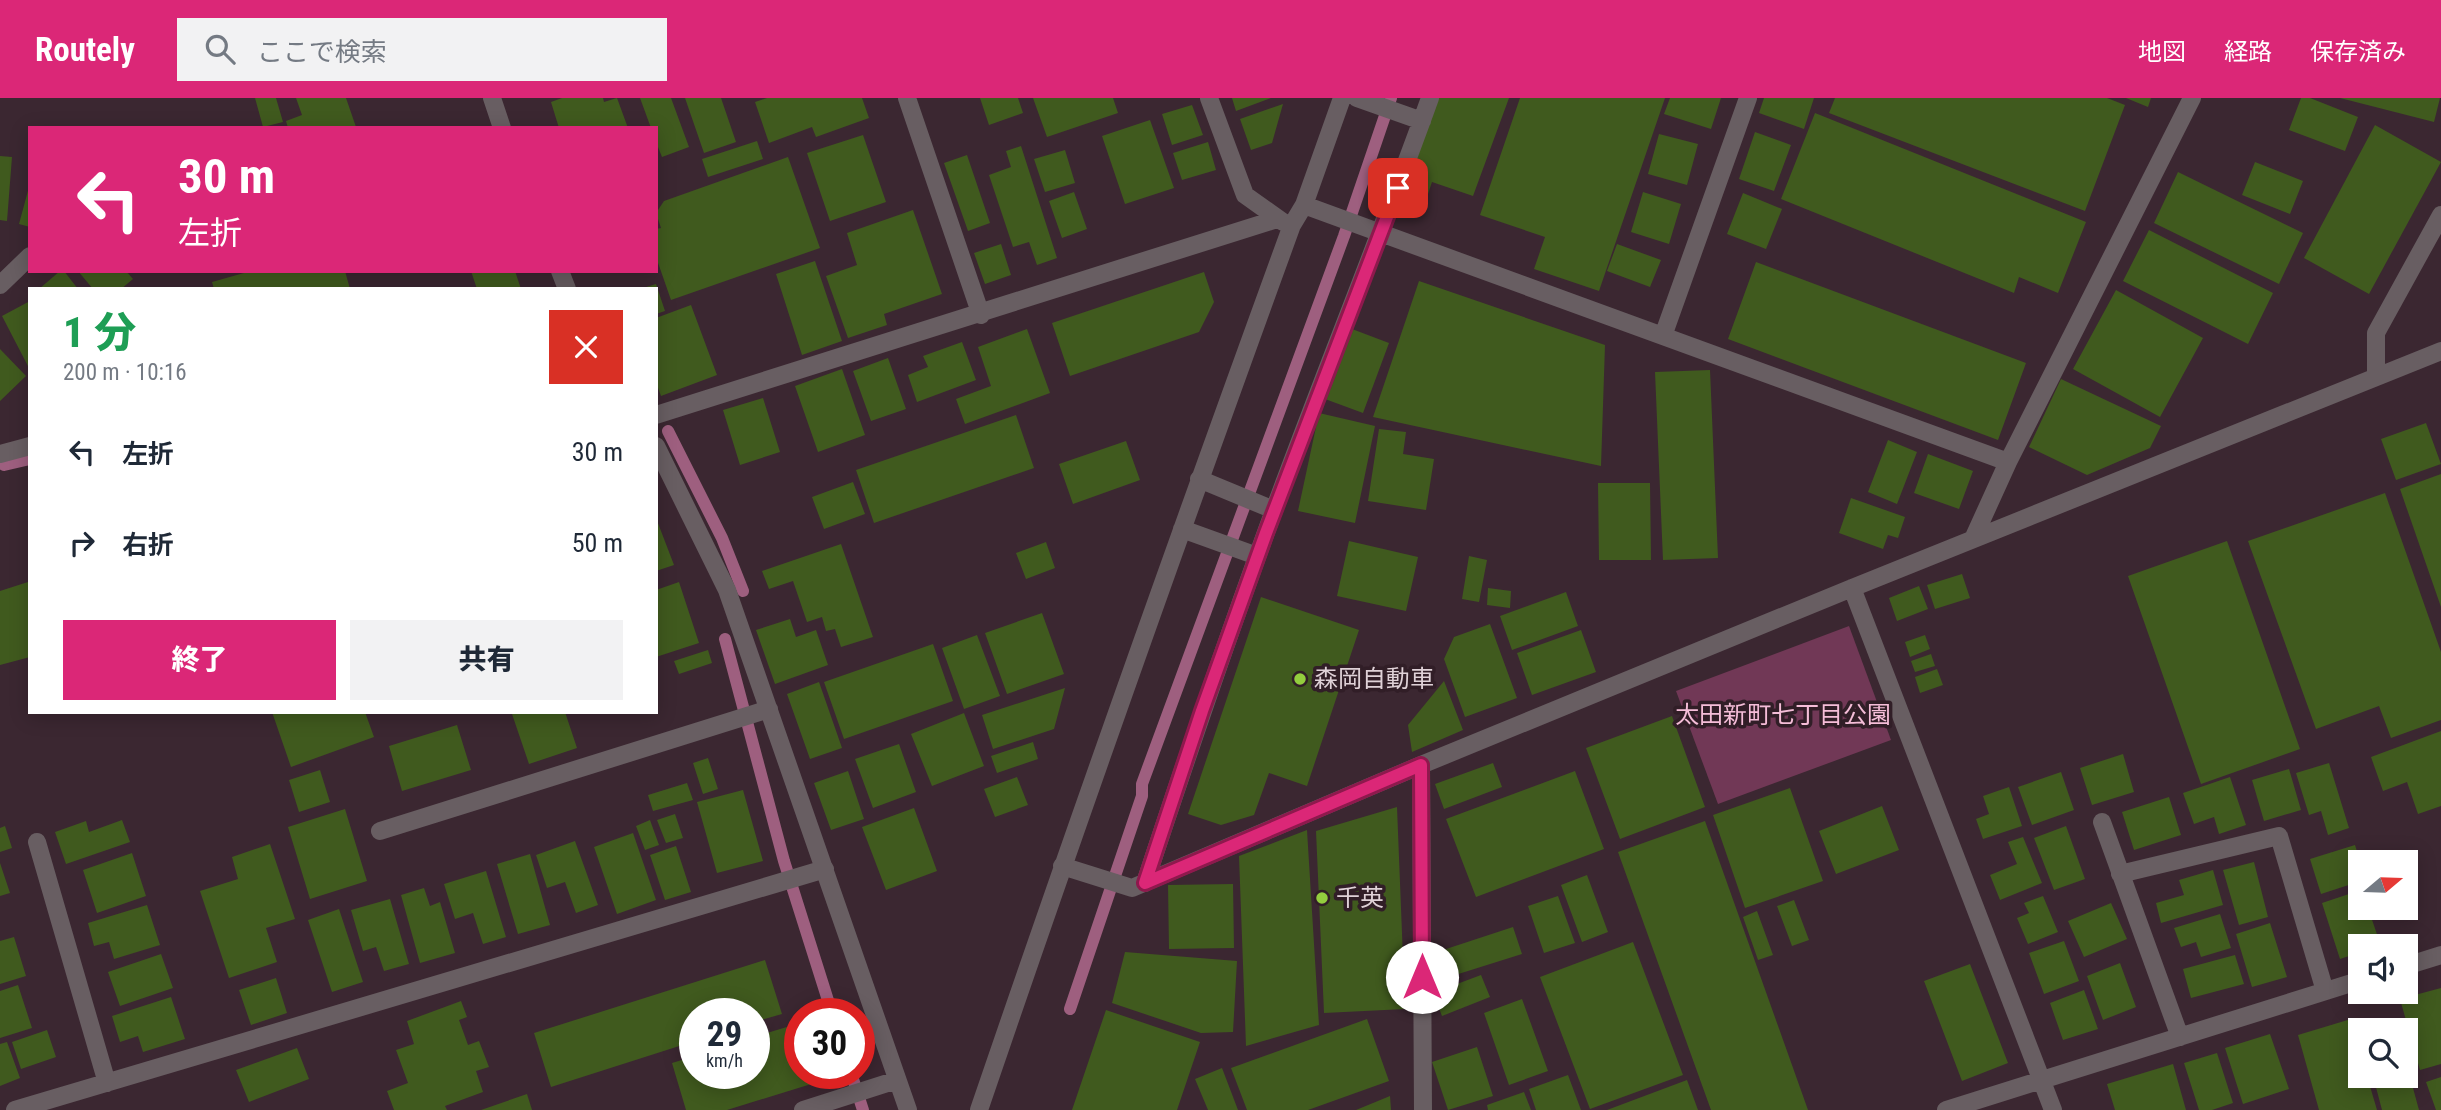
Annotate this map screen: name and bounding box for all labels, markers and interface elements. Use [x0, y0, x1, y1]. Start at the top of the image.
search box [177, 18, 667, 81]
text: Routely [35, 30, 135, 69]
icon: search [201, 30, 239, 68]
text: ここで検索 [257, 37, 387, 67]
text: 地図 [2138, 38, 2186, 66]
text: 経路 [2224, 38, 2272, 66]
text: 保存済み [2310, 38, 2406, 66]
text: 30 m [178, 148, 275, 205]
icon: left [63, 154, 154, 245]
pin [1368, 158, 1428, 218]
icon: arrive [1379, 169, 1417, 207]
text: 左折 [178, 214, 242, 252]
text: 1 分 [63, 308, 136, 357]
button: close [549, 310, 623, 384]
text: 200 m · 10:16 [63, 359, 187, 386]
icon: left [63, 433, 101, 471]
text: 30 m [572, 437, 623, 467]
text: 左折 [122, 439, 174, 469]
icon: right [63, 524, 101, 562]
text: 50 m [572, 528, 623, 558]
text: 右折 [122, 530, 174, 560]
button: 終了 [63, 620, 336, 700]
button: 共有 [350, 620, 623, 700]
place label: 森岡自動車 [1314, 665, 1434, 693]
marker: 森岡自動車 [1292, 671, 1308, 687]
park label: 太田新町七丁目公園 [1675, 701, 1891, 729]
north arrow [2348, 850, 2418, 920]
map controls [2348, 850, 2418, 1088]
place label: 千英 [1336, 884, 1384, 912]
marker: 千英 [1314, 890, 1330, 906]
button: sound [2348, 934, 2418, 1004]
position arrow [1385, 940, 1459, 1014]
speed limit sign: 30 [784, 998, 875, 1089]
text: 29 [707, 1014, 742, 1055]
button: search [2348, 1018, 2418, 1088]
text: km/h [706, 1050, 743, 1071]

